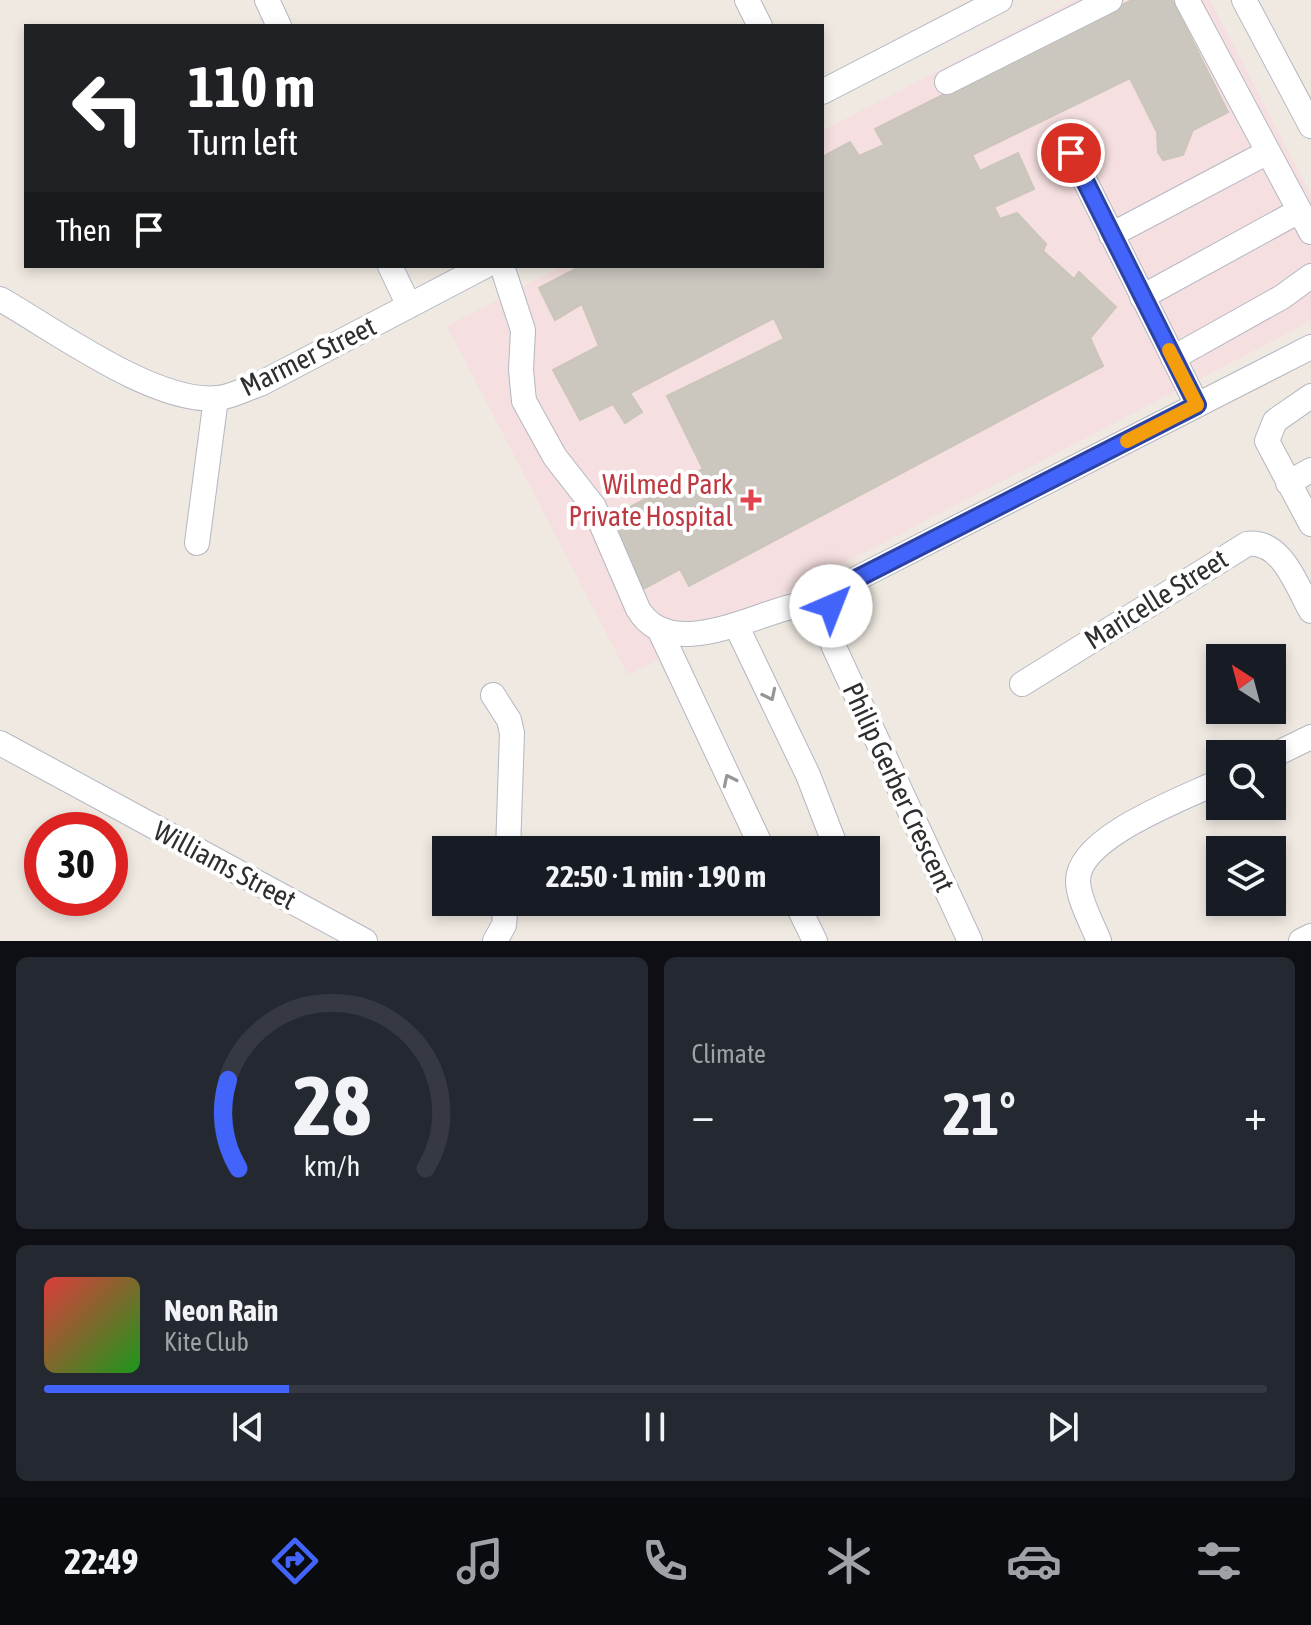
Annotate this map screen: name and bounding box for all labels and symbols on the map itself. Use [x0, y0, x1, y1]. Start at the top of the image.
pin [1037, 119, 1105, 187]
street label: Marmer Street [235, 310, 381, 402]
place label: Wilmed Park Private Hospital [568, 468, 734, 532]
marker: Wilmed Park Private Hospital [740, 489, 762, 511]
street label: Maricelle Street [1079, 542, 1233, 656]
position arrow [789, 564, 873, 648]
north arrow [1206, 644, 1286, 724]
street label: Philip Gerber Crescent [837, 677, 961, 897]
one-way arrow [761, 687, 776, 702]
one-way arrow [723, 774, 739, 788]
speed limit sign: 30 [24, 812, 128, 916]
street label: Williams Street [148, 814, 302, 916]

